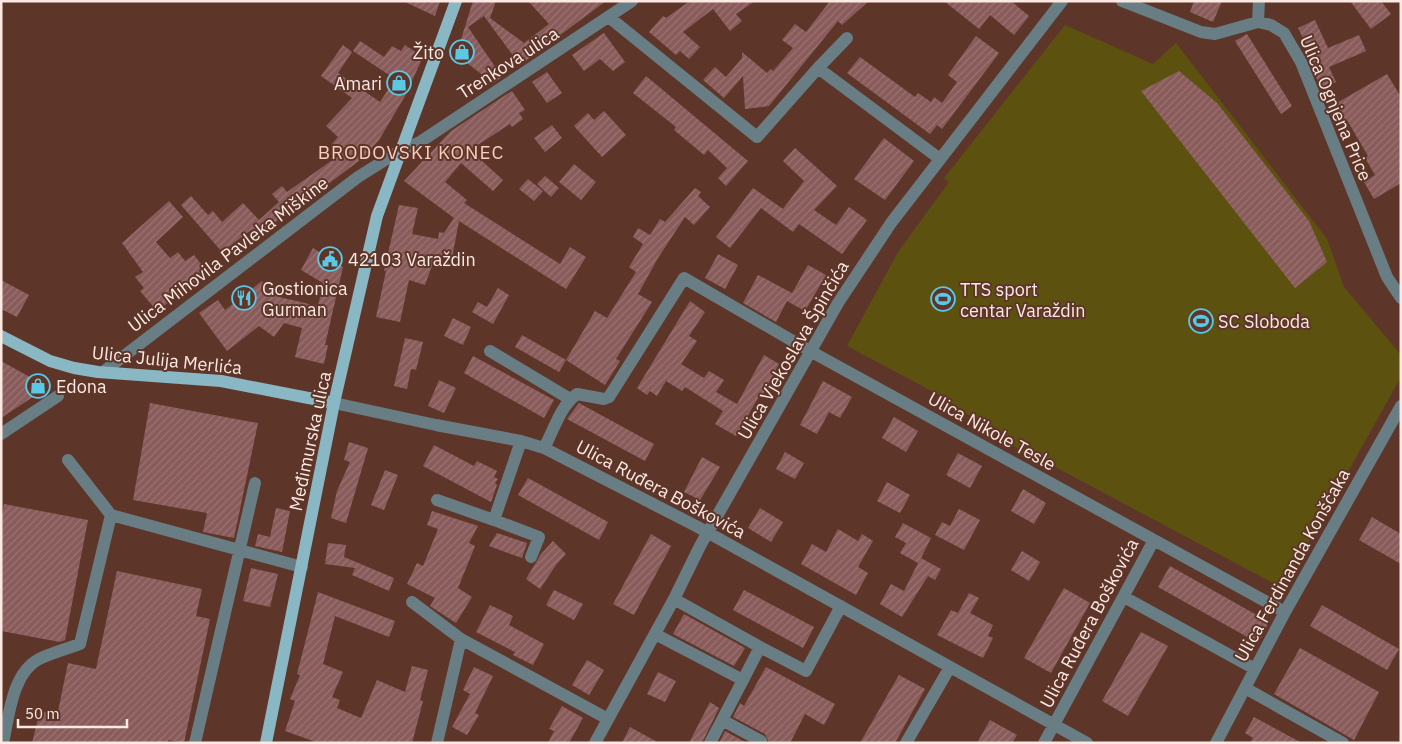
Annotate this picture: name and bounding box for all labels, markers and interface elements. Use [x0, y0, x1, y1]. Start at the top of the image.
street label: Trenkova ulica [453, 22, 563, 104]
street label: Ulica Ognjena Price [1295, 32, 1377, 184]
shop icon: Žito [449, 39, 475, 65]
place label: Žito [413, 41, 444, 64]
shop icon: Amari [386, 70, 412, 96]
place label: Amari [334, 72, 382, 95]
district label: BRODOVSKI KONEC [318, 140, 504, 164]
street label: Ulica Mihovila Pavleka Miškine [123, 171, 333, 337]
public building icon: 42103 Varaždin [317, 246, 343, 272]
place label: 42103 Varaždin [348, 248, 476, 271]
street label: Ulica Vjekoslava Špinčića [732, 256, 854, 444]
place label: Gostionica Gurman [262, 277, 348, 321]
place label: TTS sport centar Varaždin [960, 278, 1085, 322]
restaurant icon: Gostionica Gurman [231, 285, 257, 311]
sports icon: TTS sport centar Varaždin [930, 286, 956, 312]
sports icon: SC Sloboda [1188, 308, 1214, 334]
place label: SC Sloboda [1218, 310, 1310, 333]
street label: Ulica Julija Merlića [91, 341, 244, 379]
street label: Međimurska ulica [284, 369, 336, 513]
shop icon: Edona [25, 373, 51, 399]
place label: Edona [56, 375, 107, 398]
street label: Ulica Nikole Tesle [924, 386, 1060, 476]
street label: Ulica Ruđera Boškovića [572, 435, 750, 544]
street label: Ulica Ferdinanda Konščaka [1229, 464, 1355, 666]
street label: Ulica Ruđera Boškovića [1035, 534, 1144, 712]
scale bar [18, 696, 126, 728]
text: 50 m [25, 704, 60, 723]

